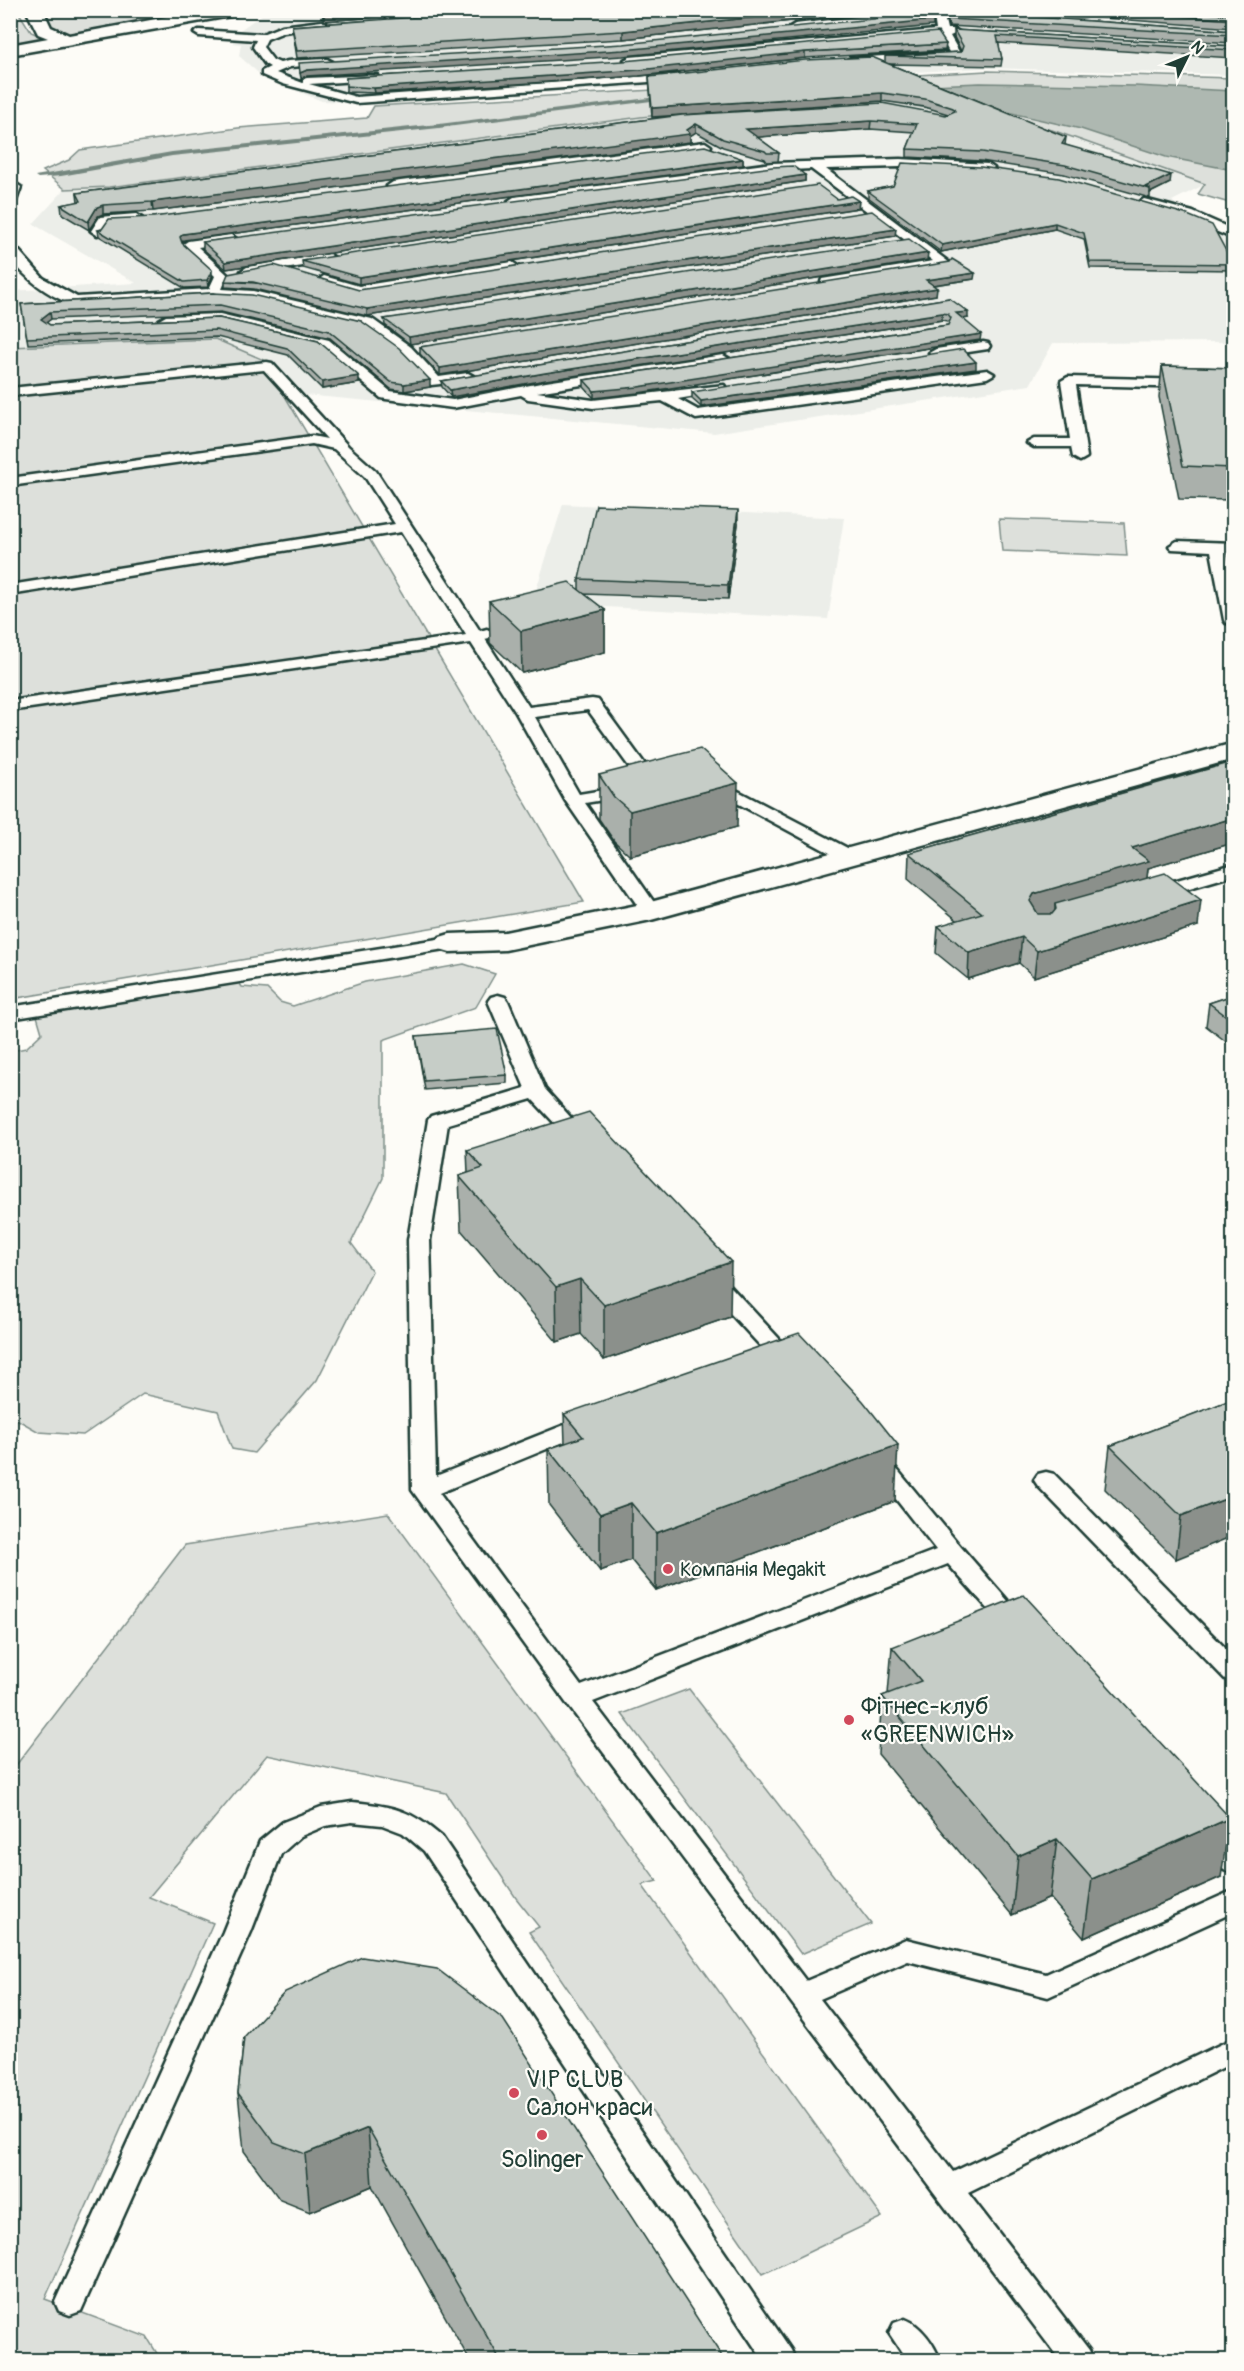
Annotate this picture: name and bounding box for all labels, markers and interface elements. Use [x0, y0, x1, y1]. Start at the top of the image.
north arrow [1157, 27, 1217, 87]
text: N [1186, 37, 1208, 58]
place label: Компанія Megakit [680, 1557, 827, 1582]
marker: Компанія Megakit [661, 1562, 675, 1576]
place label: Фітнес-клуб «GREENWICH» [861, 1692, 1014, 1749]
marker: Фітнес-клуб «GREENWICH» [842, 1713, 856, 1727]
place label: VIP CLUB Салон краси [526, 2065, 653, 2122]
marker: VIP CLUB Салон краси [507, 2086, 521, 2100]
marker: Solinger [535, 2128, 549, 2142]
place label: Solinger [501, 2145, 584, 2174]

